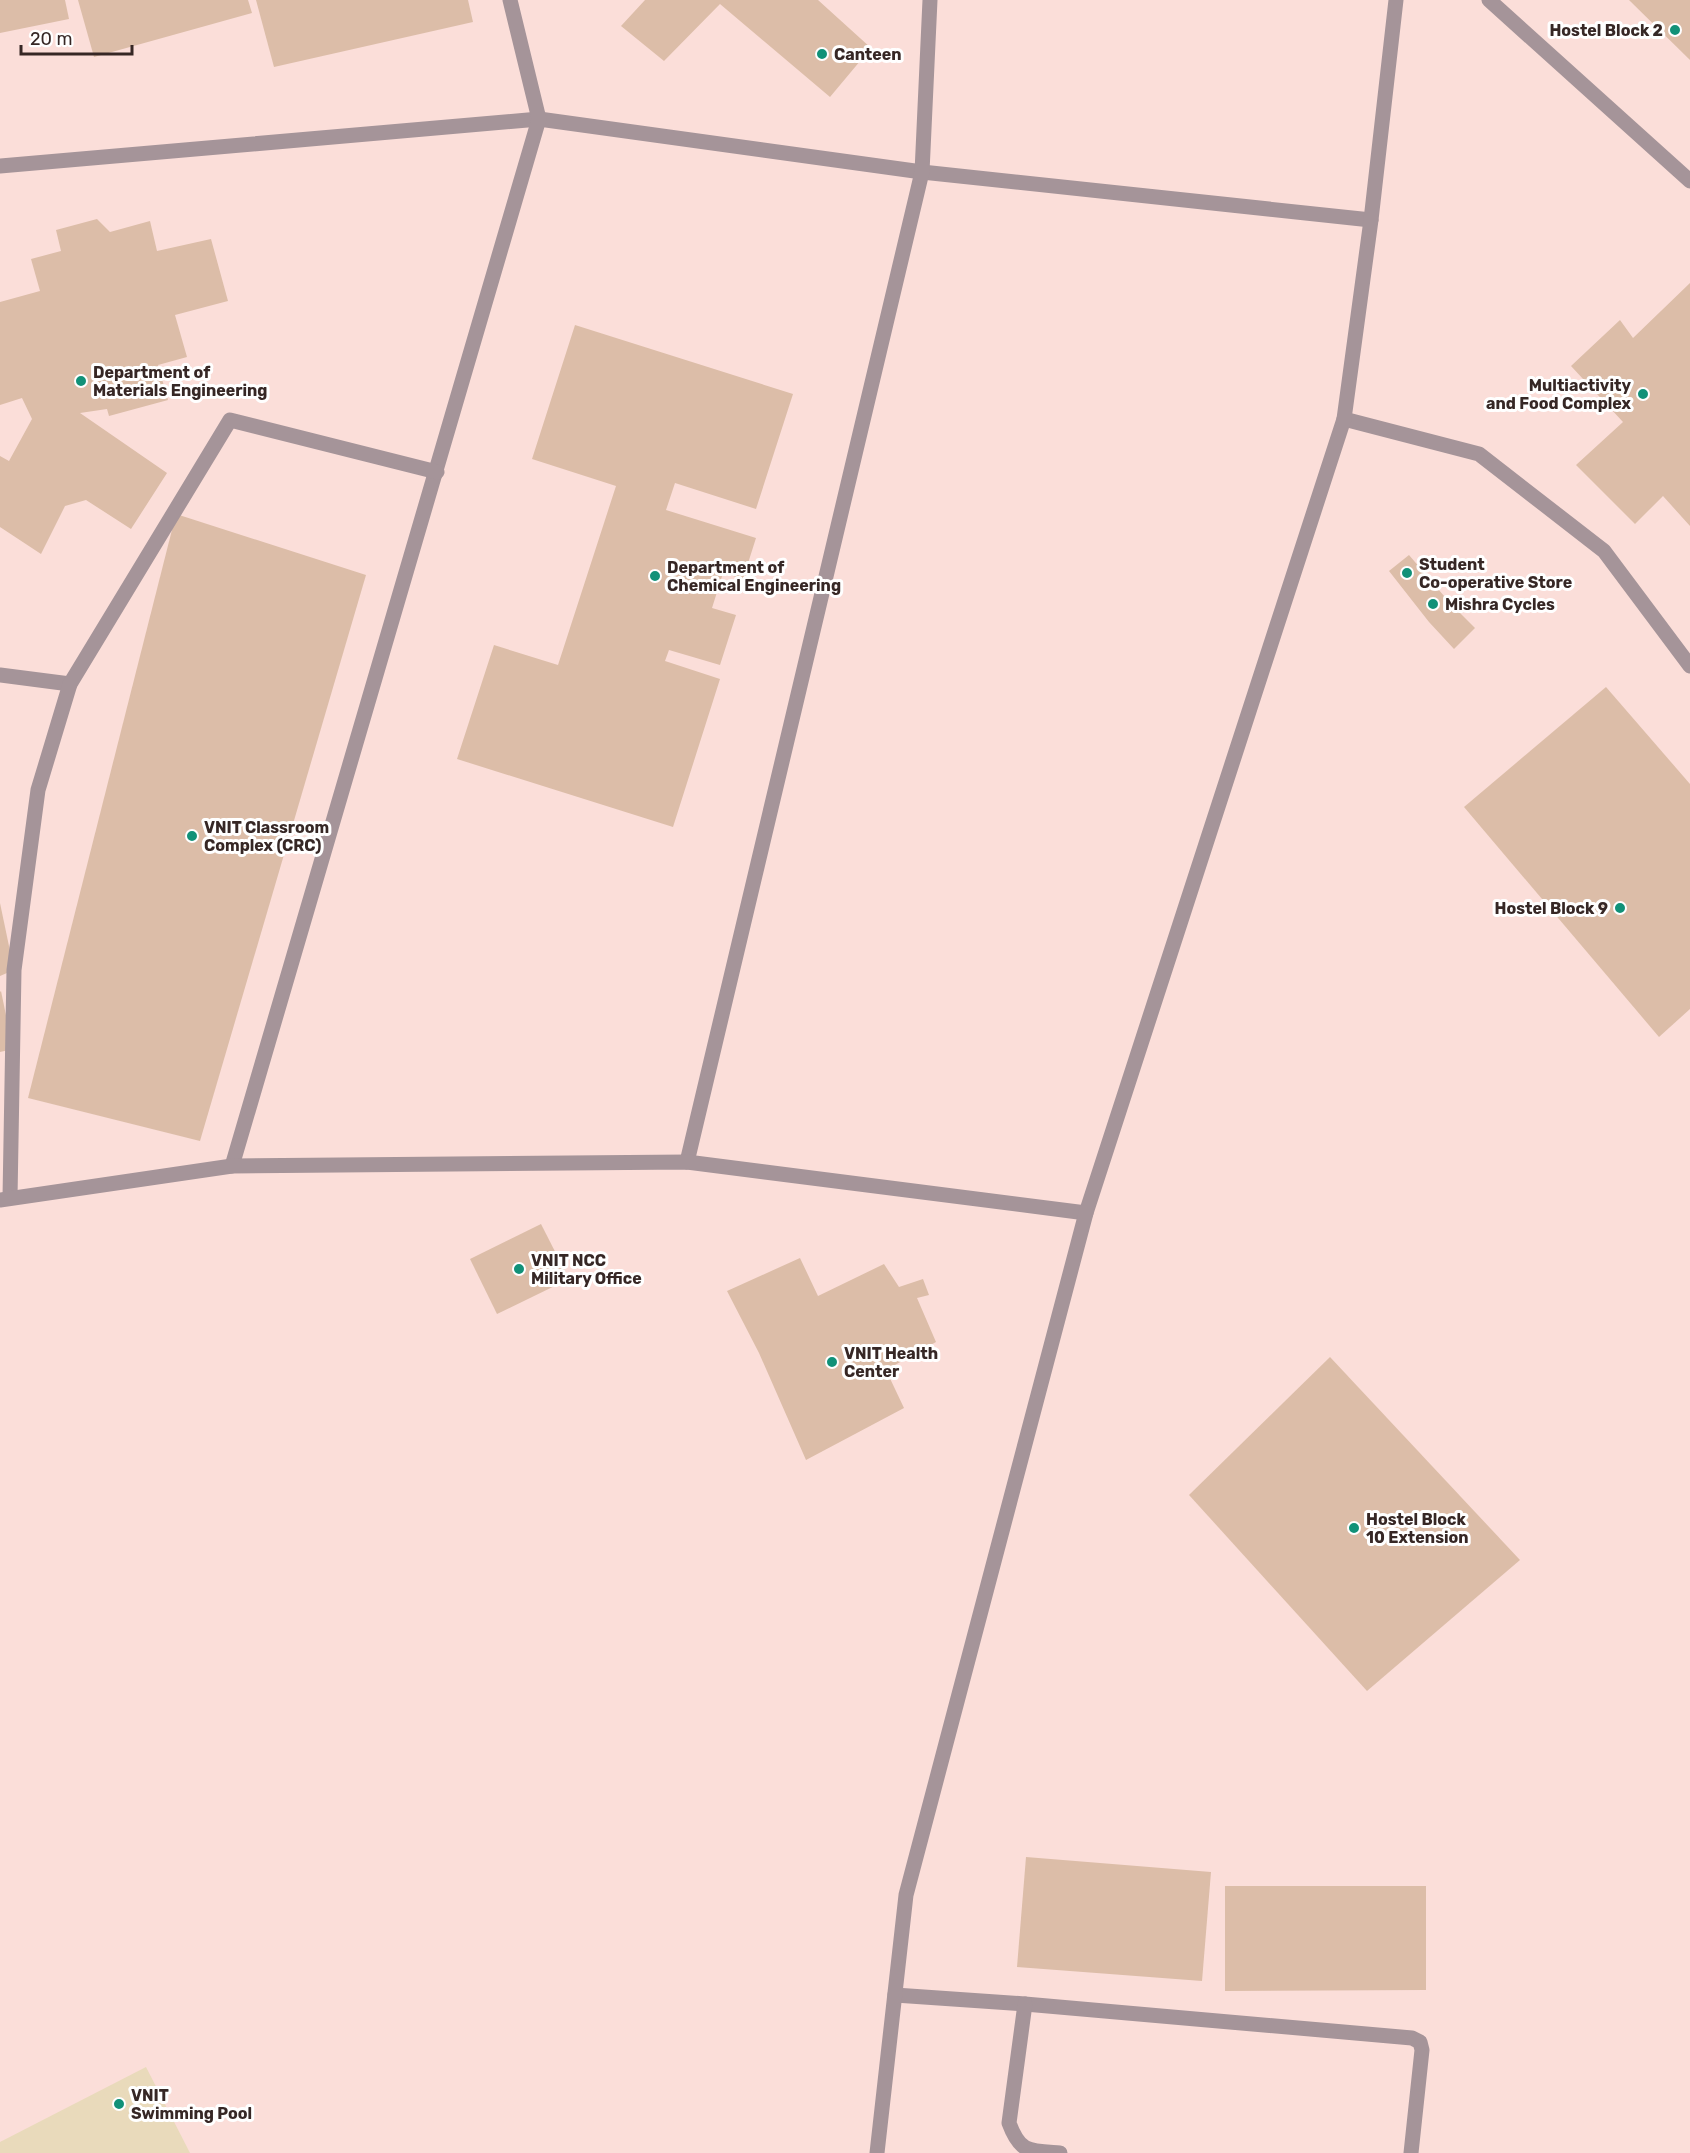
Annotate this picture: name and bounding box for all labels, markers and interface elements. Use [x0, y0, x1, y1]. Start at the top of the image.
scale bar [21, 18, 132, 56]
place label: Hostel Block 2 [1549, 21, 1663, 40]
marker: Hostel Block 2 [1668, 23, 1682, 37]
text: 20 m [30, 28, 72, 50]
place label: Canteen [834, 45, 902, 64]
marker: Canteen [815, 47, 829, 61]
place label: Department of Materials Engineering [93, 363, 268, 400]
marker: Department of Materials Engineering [74, 374, 88, 388]
place label: Multiactivity and Food Complex [1486, 376, 1632, 413]
marker: Multiactivity and Food Complex [1636, 387, 1650, 401]
place label: Student Co-operative Store [1419, 555, 1572, 592]
place label: Department of Chemical Engineering [667, 558, 841, 595]
marker: Student Co-operative Store [1400, 566, 1414, 580]
marker: Department of Chemical Engineering [648, 569, 662, 583]
place label: Mishra Cycles [1445, 595, 1555, 614]
marker: Mishra Cycles [1426, 597, 1440, 611]
place label: VNIT Classroom Complex (CRC) [204, 818, 329, 855]
marker: VNIT Classroom Complex (CRC) [185, 829, 199, 843]
place label: Hostel Block 9 [1495, 899, 1608, 918]
marker: Hostel Block 9 [1613, 901, 1627, 915]
place label: VNIT NCC Military Office [531, 1251, 642, 1288]
marker: VNIT NCC Military Office [512, 1262, 526, 1276]
place label: VNIT Health Center [844, 1344, 938, 1381]
marker: VNIT Health Center [825, 1355, 839, 1369]
place label: Hostel Block 10 Extension [1366, 1510, 1469, 1547]
marker: Hostel Block 10 Extension [1347, 1521, 1361, 1535]
place label: VNIT Swimming Pool [131, 2086, 252, 2123]
marker: VNIT Swimming Pool [112, 2097, 126, 2111]

